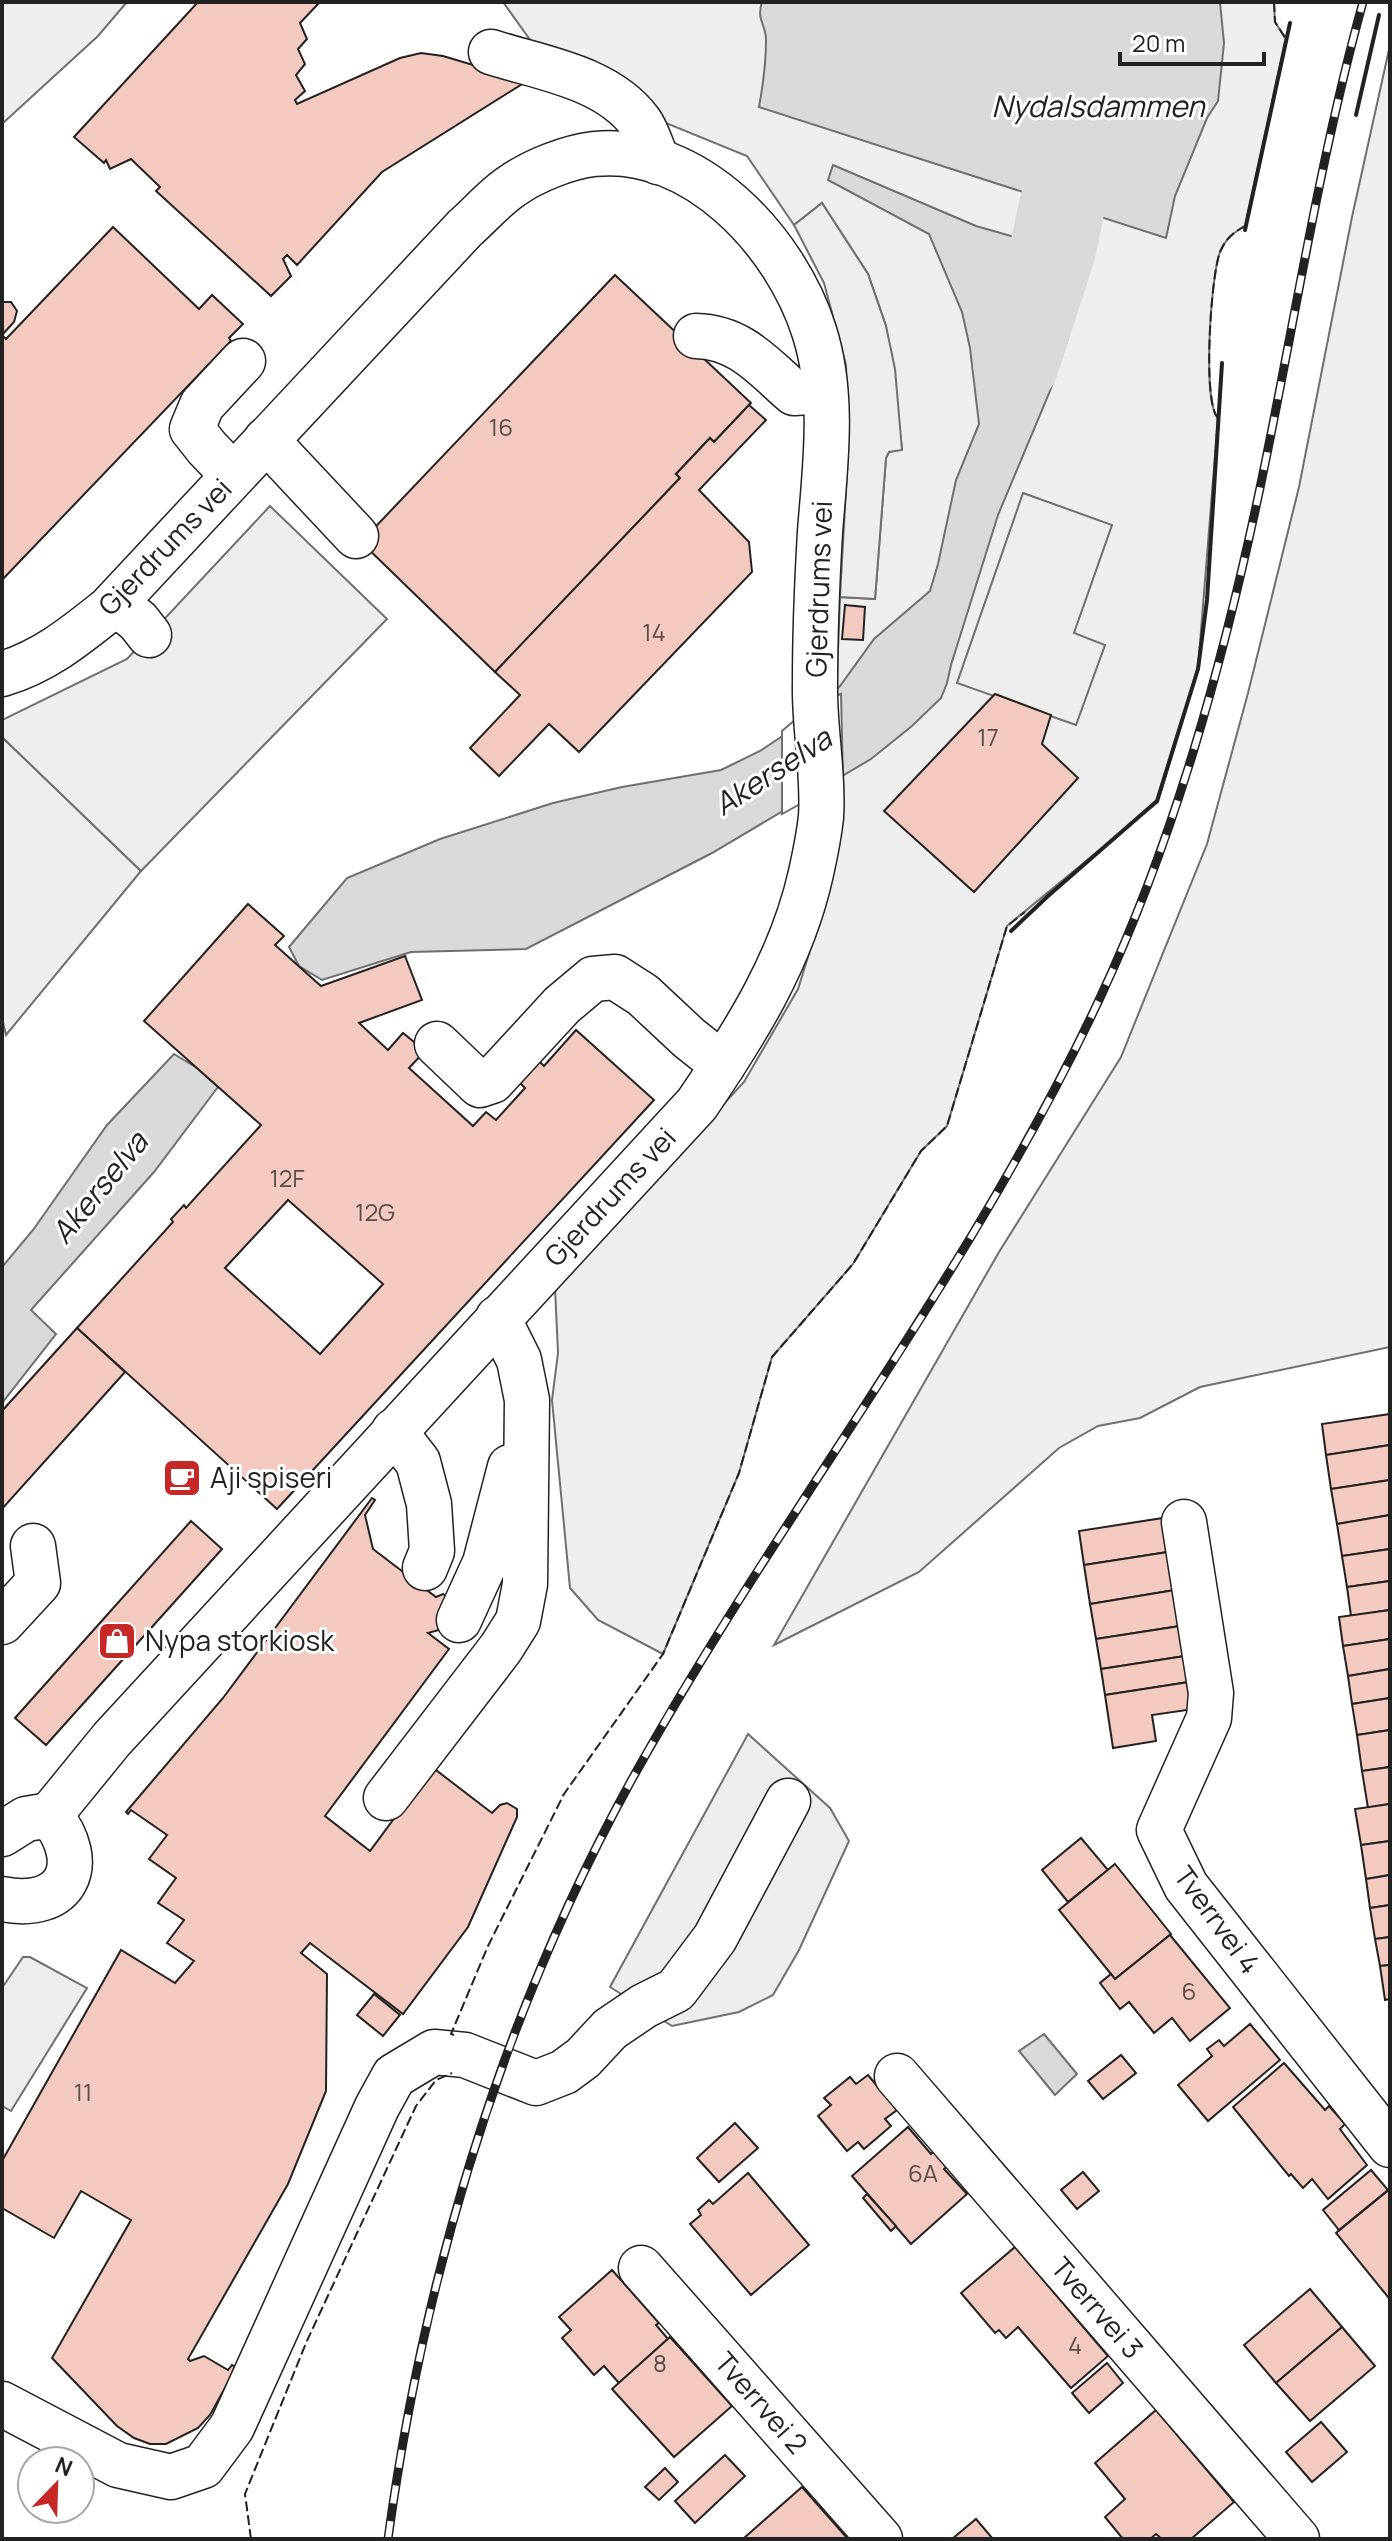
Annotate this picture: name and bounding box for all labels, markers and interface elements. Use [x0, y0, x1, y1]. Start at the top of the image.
scale bar [1120, 16, 1264, 66]
text: 20 m [1132, 26, 1185, 59]
water label: Nydalsdammen [991, 85, 1206, 126]
house number: 16 [489, 410, 513, 443]
street label: Gjerdrums vei [89, 469, 239, 623]
street label: Gjerdrums vei [796, 500, 840, 678]
house number: 14 [642, 615, 666, 648]
water label: Akerselva [705, 717, 840, 824]
house number: 17 [977, 720, 999, 753]
street label: Gjerdrums vei [535, 1119, 683, 1274]
water label: Akerselva [41, 1122, 157, 1251]
house number: 12F [269, 1161, 305, 1194]
house number: 12G [355, 1195, 395, 1228]
cafe icon: Aji spiseri [161, 1457, 203, 1499]
place label: Aji spiseri [210, 1458, 332, 1496]
shop icon: Nypa storkiosk [96, 1620, 138, 1662]
place label: Nypa storkiosk [145, 1621, 335, 1659]
street label: Tverrvei 4 [1166, 1858, 1270, 1981]
house number: 6 [1182, 1974, 1196, 2007]
house number: 11 [74, 2075, 92, 2108]
house number: 6A [908, 2156, 938, 2189]
street label: Tverrvei 3 [1043, 2248, 1152, 2366]
house number: 4 [1068, 2328, 1082, 2361]
street label: Tverrvei 2 [707, 2343, 817, 2461]
house number: 8 [653, 2346, 667, 2379]
north arrow [16, 2445, 96, 2525]
text: N [51, 2450, 77, 2483]

